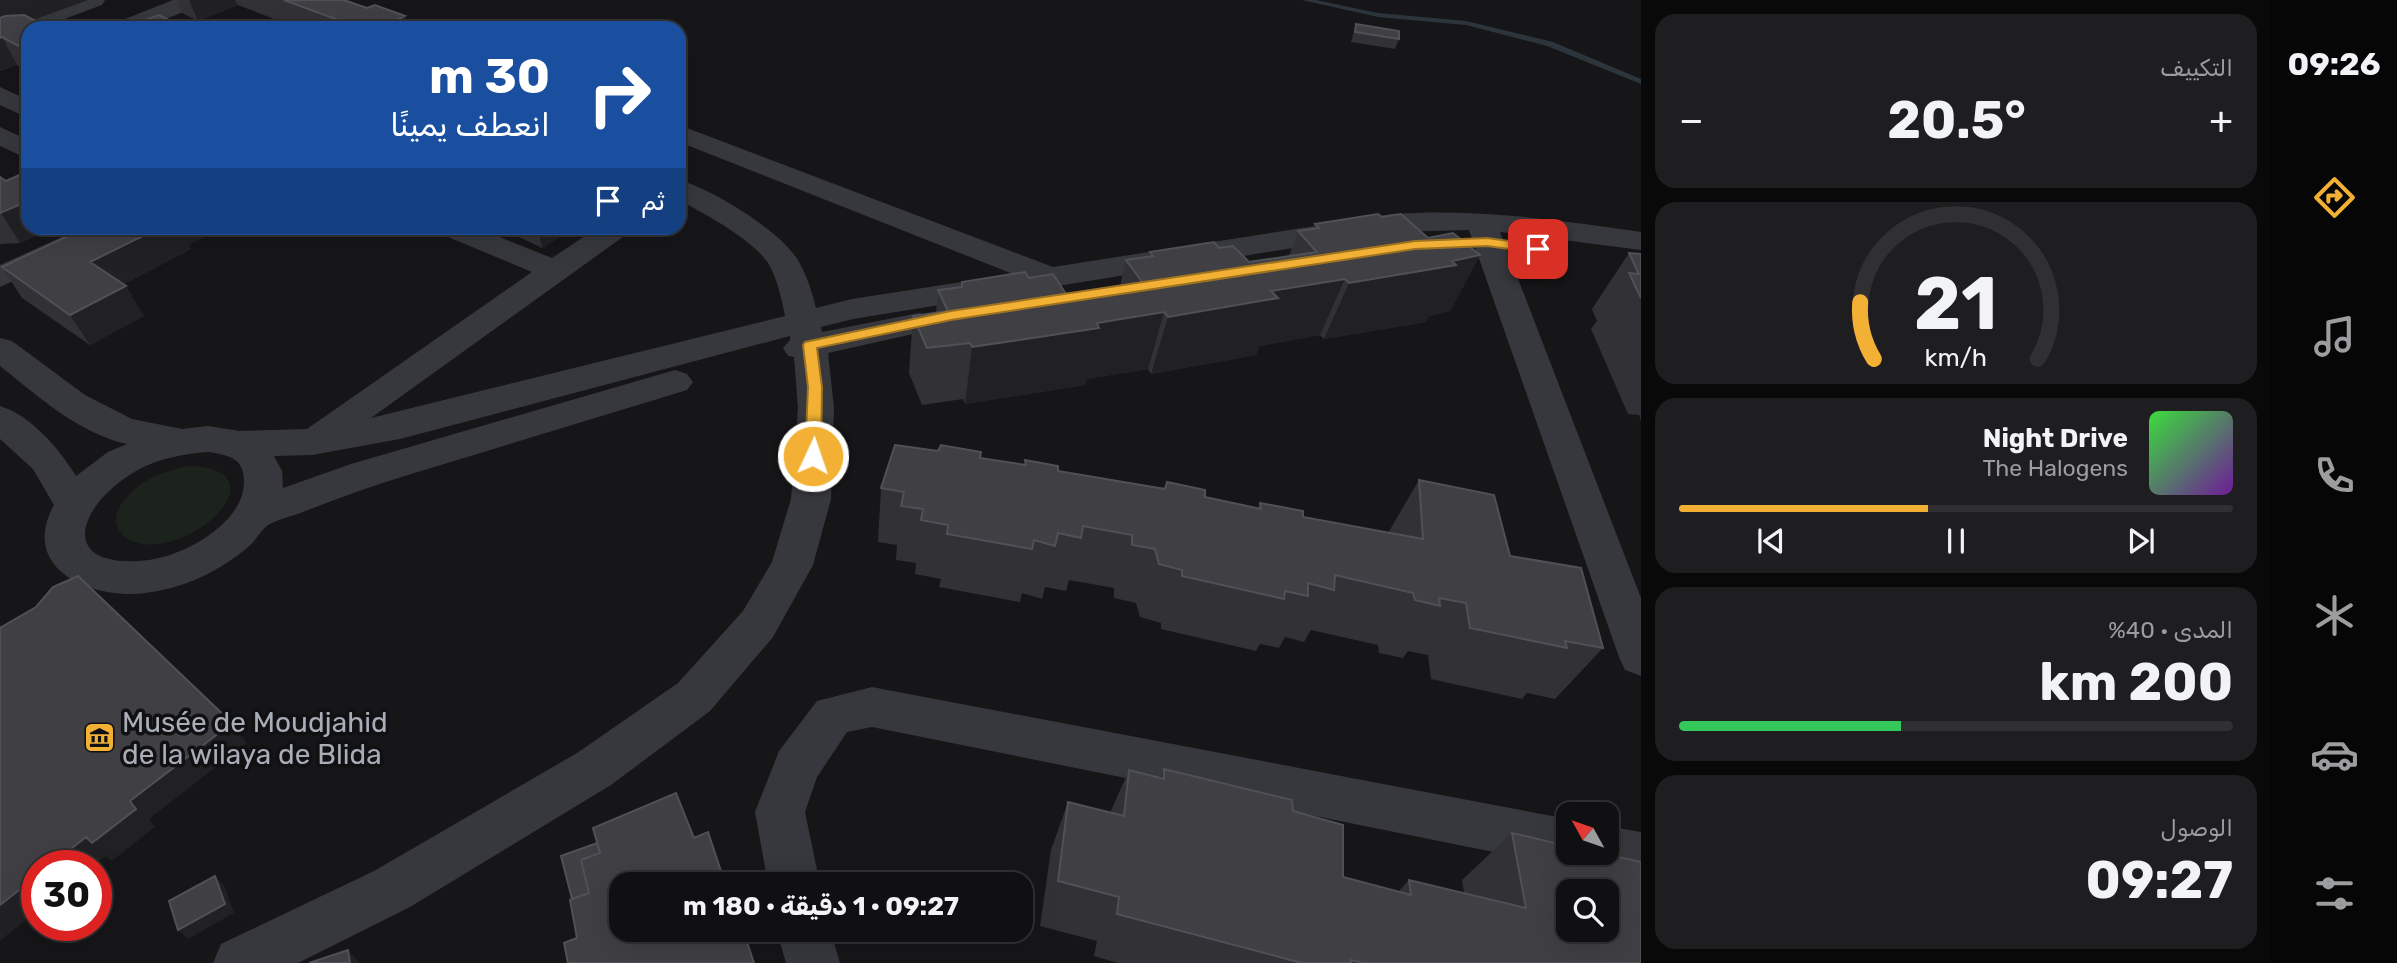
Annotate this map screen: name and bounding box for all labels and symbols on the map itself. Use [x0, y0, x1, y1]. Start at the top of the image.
pin [1508, 219, 1568, 279]
position arrow [776, 419, 850, 493]
place label: Musée de Moudjahid de la wilaya de Blida [122, 706, 388, 771]
museum icon: Musée de Moudjahid de la wilaya de Blida [82, 721, 116, 755]
north arrow [1556, 802, 1619, 864]
speed limit sign: 30 [21, 850, 112, 941]

